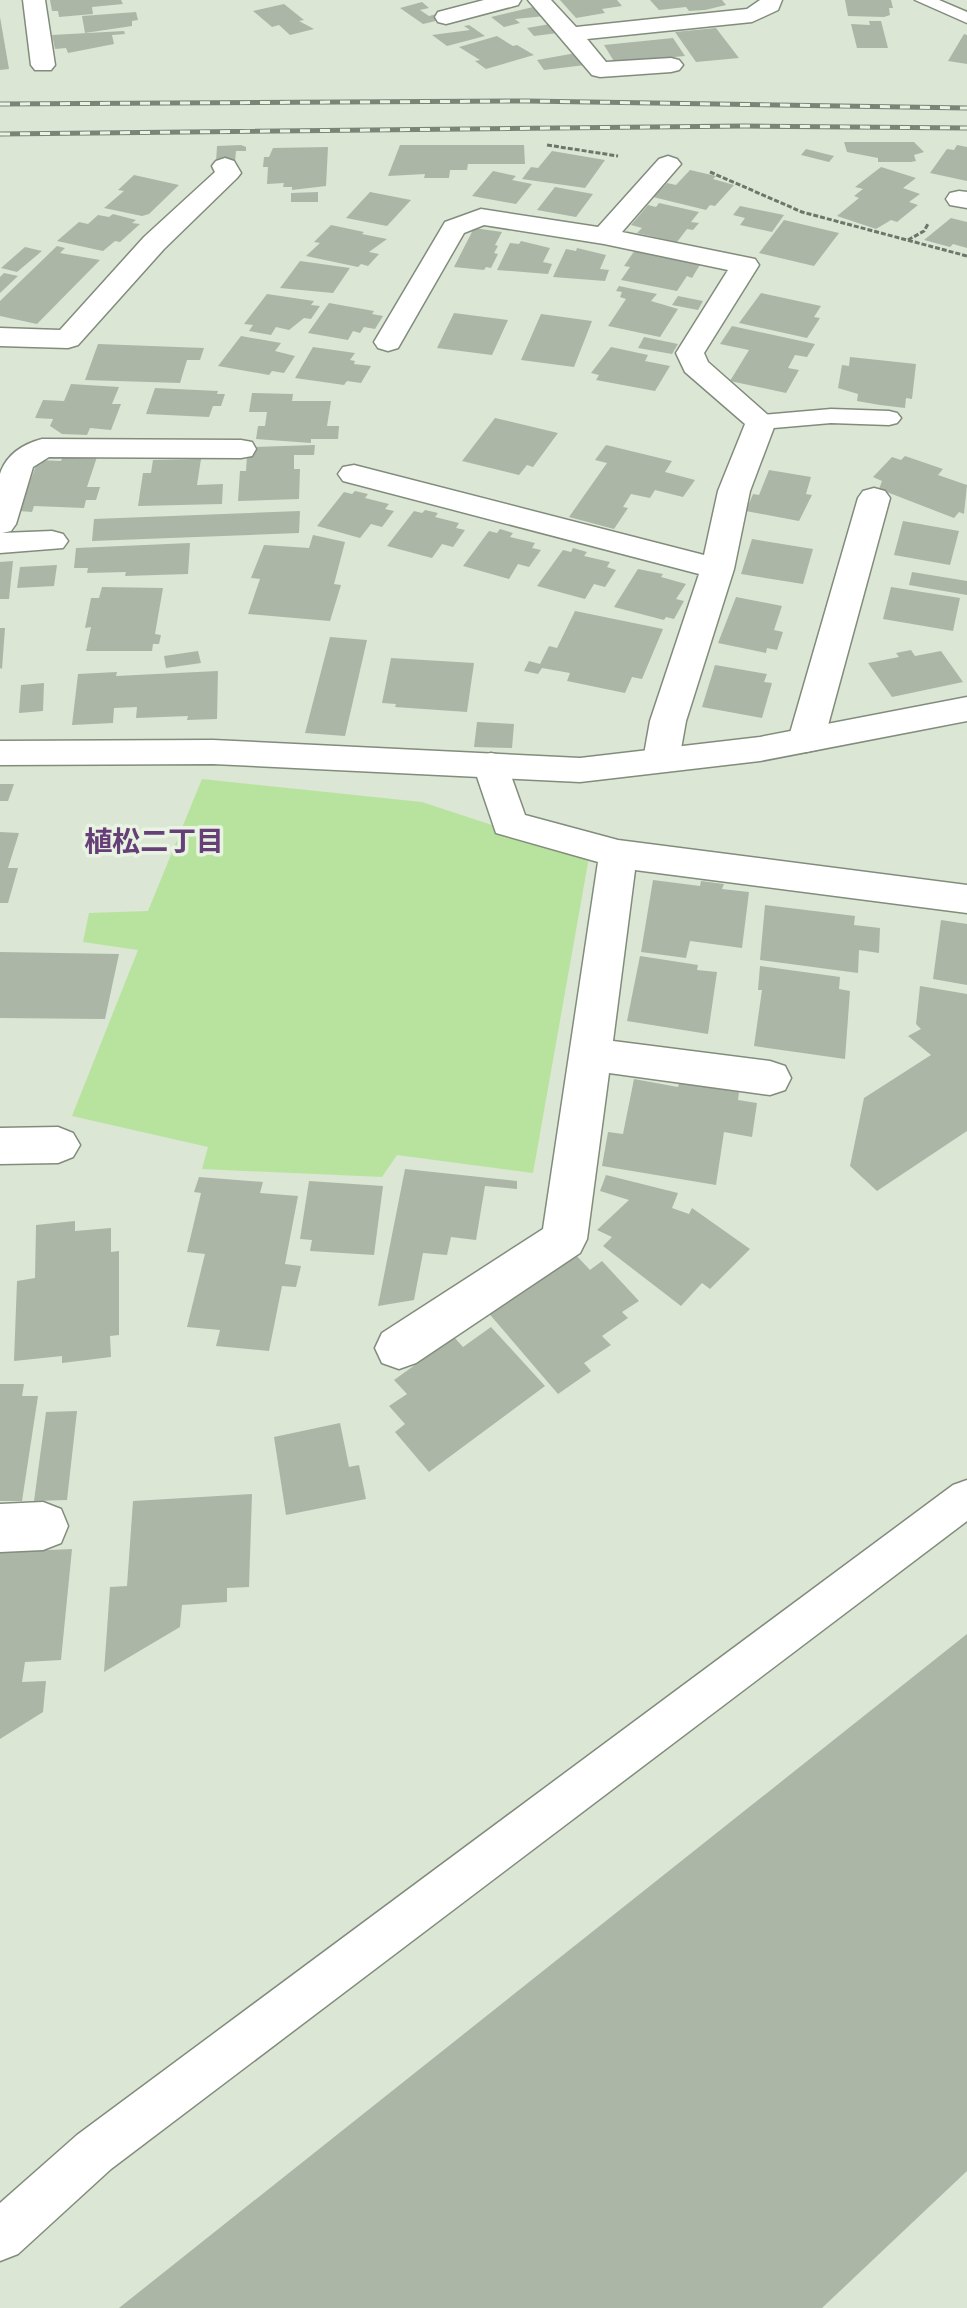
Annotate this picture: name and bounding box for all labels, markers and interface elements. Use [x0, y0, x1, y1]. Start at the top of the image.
district label: 植松二丁目 [84, 822, 224, 862]

